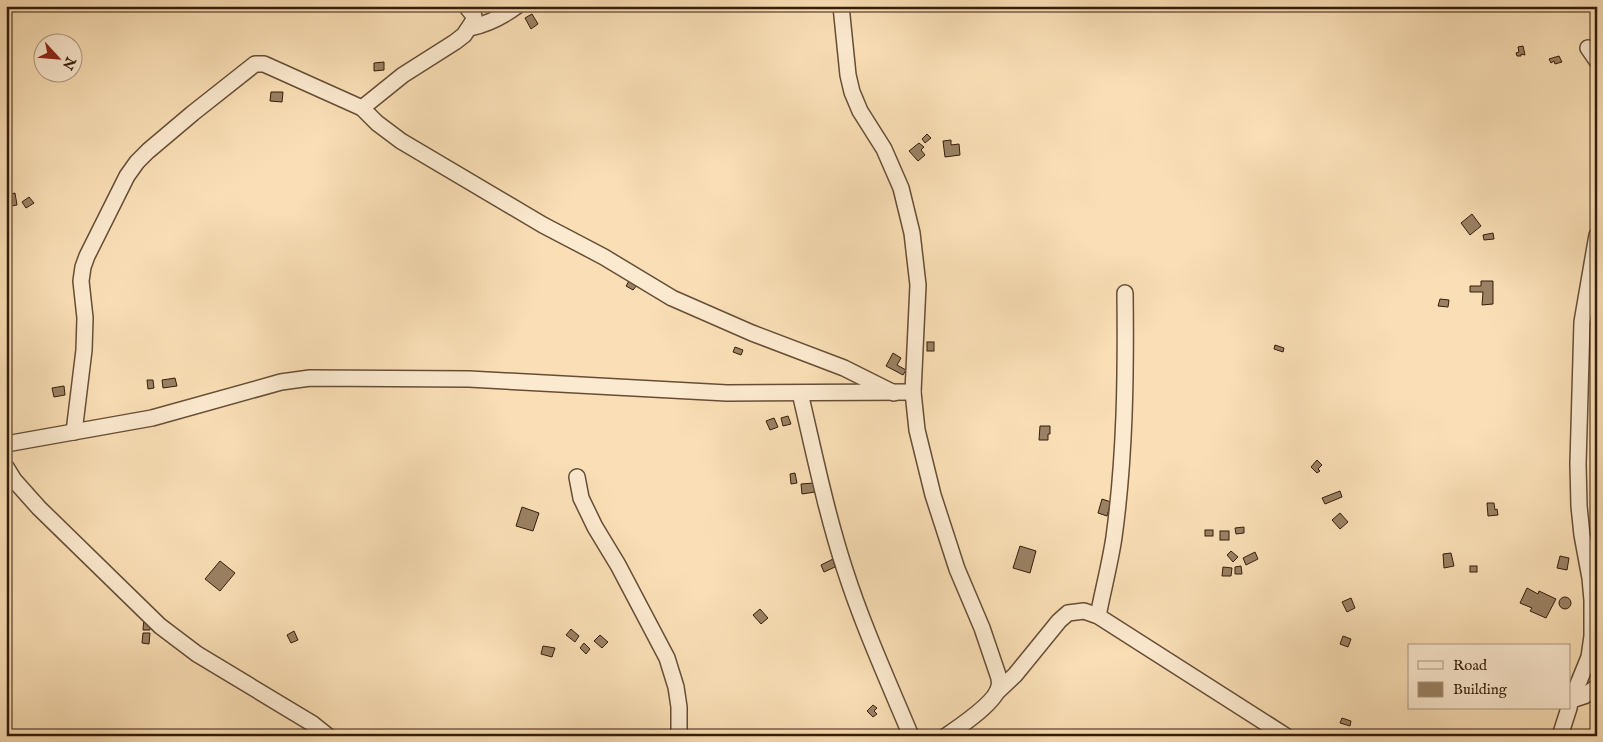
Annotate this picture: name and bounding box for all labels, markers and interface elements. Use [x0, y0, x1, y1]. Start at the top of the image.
north arrow [32, 32, 82, 82]
text: N [58, 53, 80, 73]
legend [1408, 644, 1570, 710]
text: Road [1453, 656, 1488, 675]
text: Building [1453, 680, 1508, 699]

